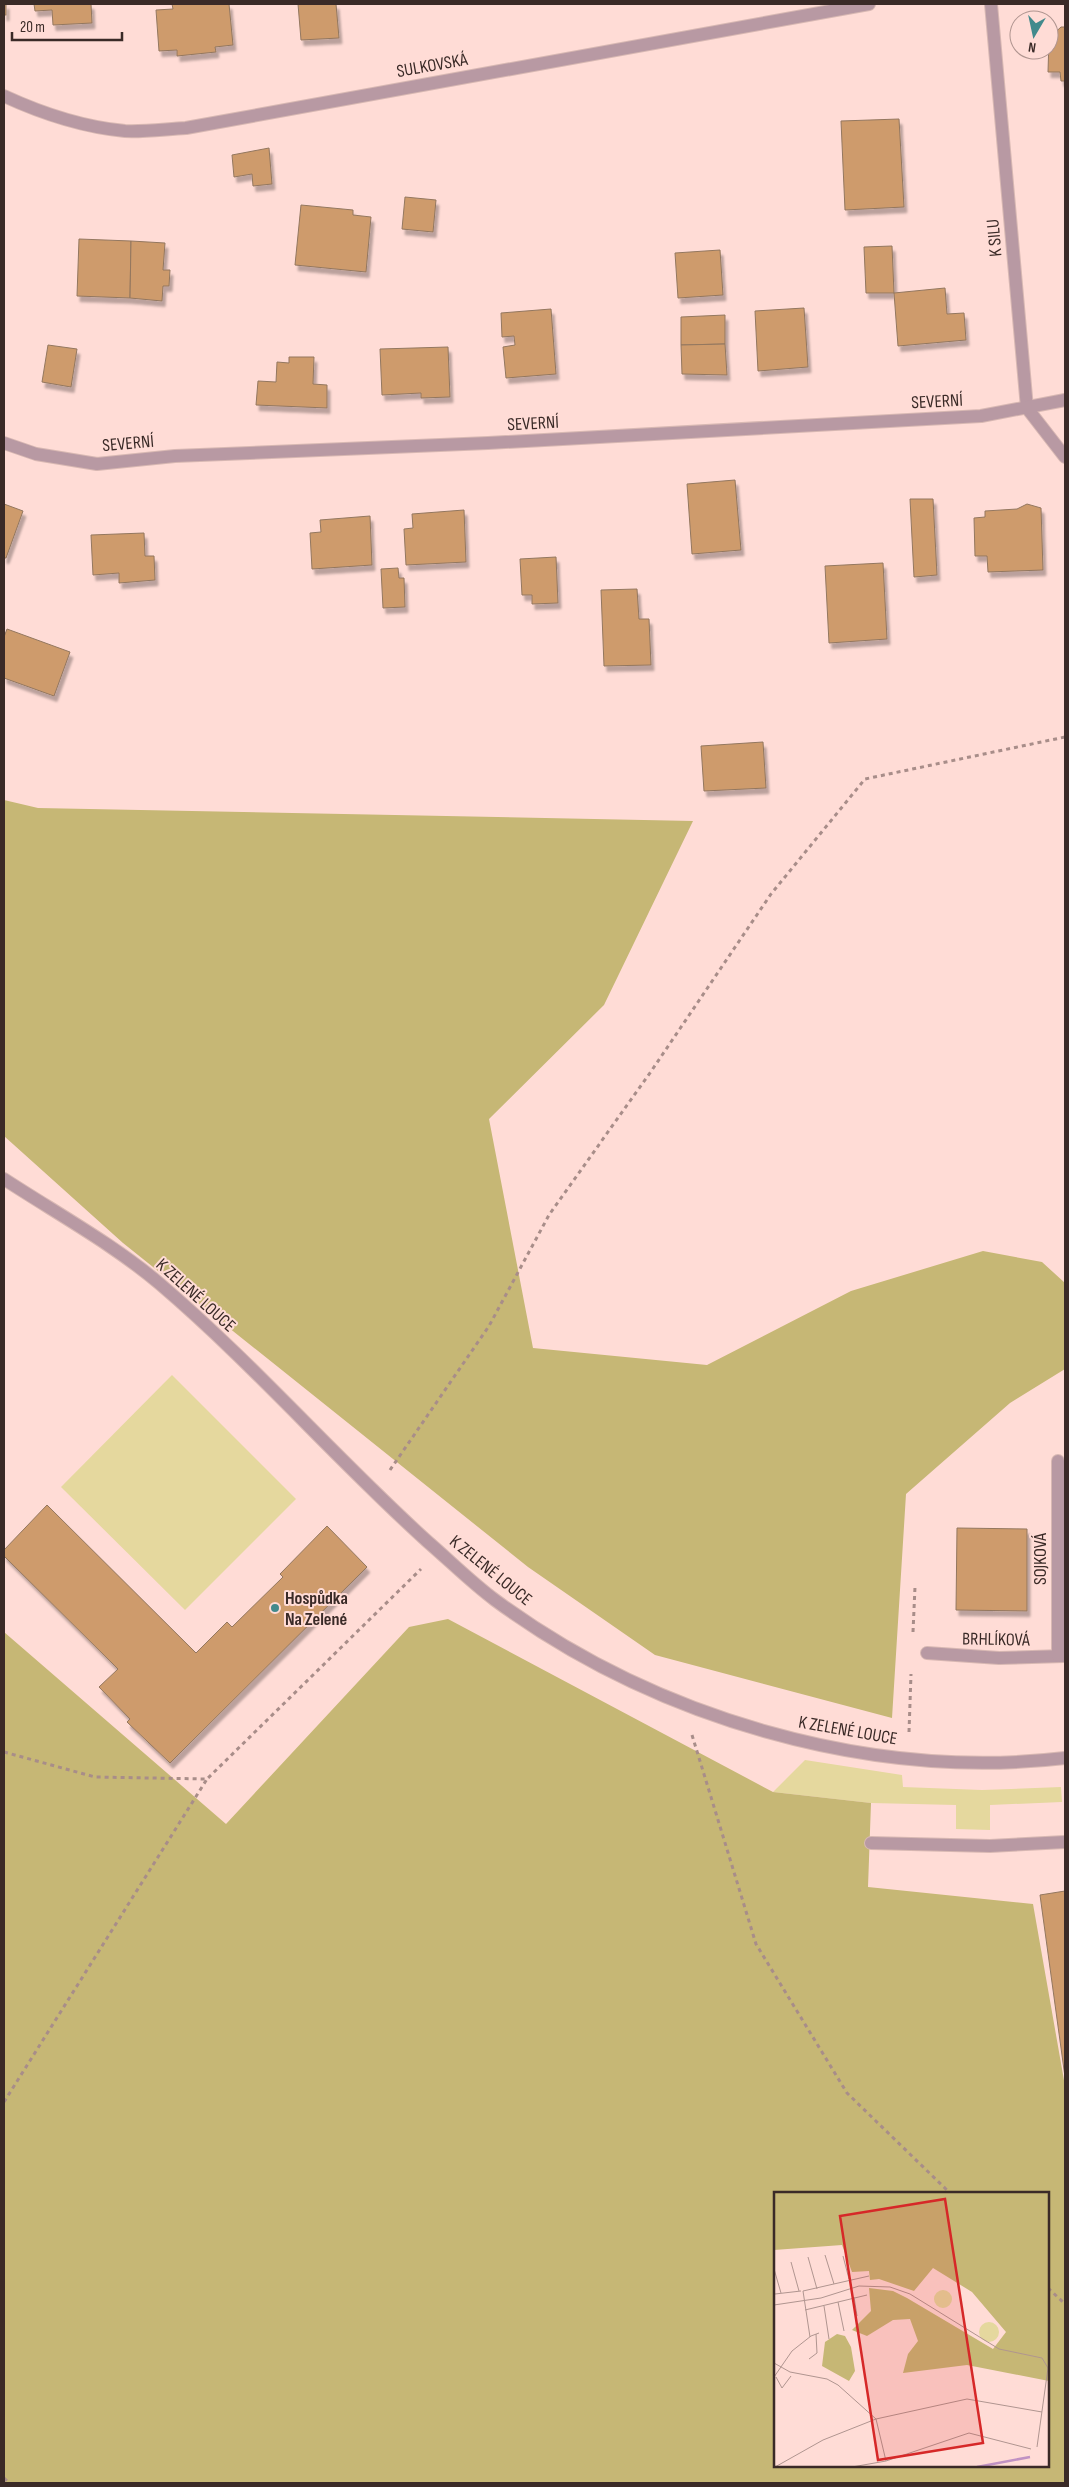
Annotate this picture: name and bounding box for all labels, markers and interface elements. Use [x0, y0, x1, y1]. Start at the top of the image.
scale bar [12, 10, 122, 42]
north arrow [1009, 10, 1059, 60]
text: 20 m [20, 18, 45, 37]
text: N [1027, 38, 1037, 56]
street label: SULKOVSKÁ [395, 49, 469, 82]
street label: K SILU [982, 218, 1007, 258]
street label: SEVERNÍ [911, 390, 964, 413]
street label: SEVERNÍ [507, 412, 560, 435]
street label: SEVERNÍ [101, 431, 155, 456]
street label: K ZELENÉ LOUCE [152, 1254, 240, 1337]
street label: K ZELENÉ LOUCE [445, 1531, 536, 1610]
street label: SOJKOVÁ [1030, 1533, 1051, 1585]
place label: Hospůdka Na Zelené [285, 1588, 348, 1630]
marker: Hospůdka Na Zelené [269, 1602, 281, 1614]
street label: BRHLÍKOVÁ [962, 1628, 1030, 1651]
street label: K ZELENÉ LOUCE [797, 1711, 899, 1749]
inset map [774, 2192, 1049, 2467]

